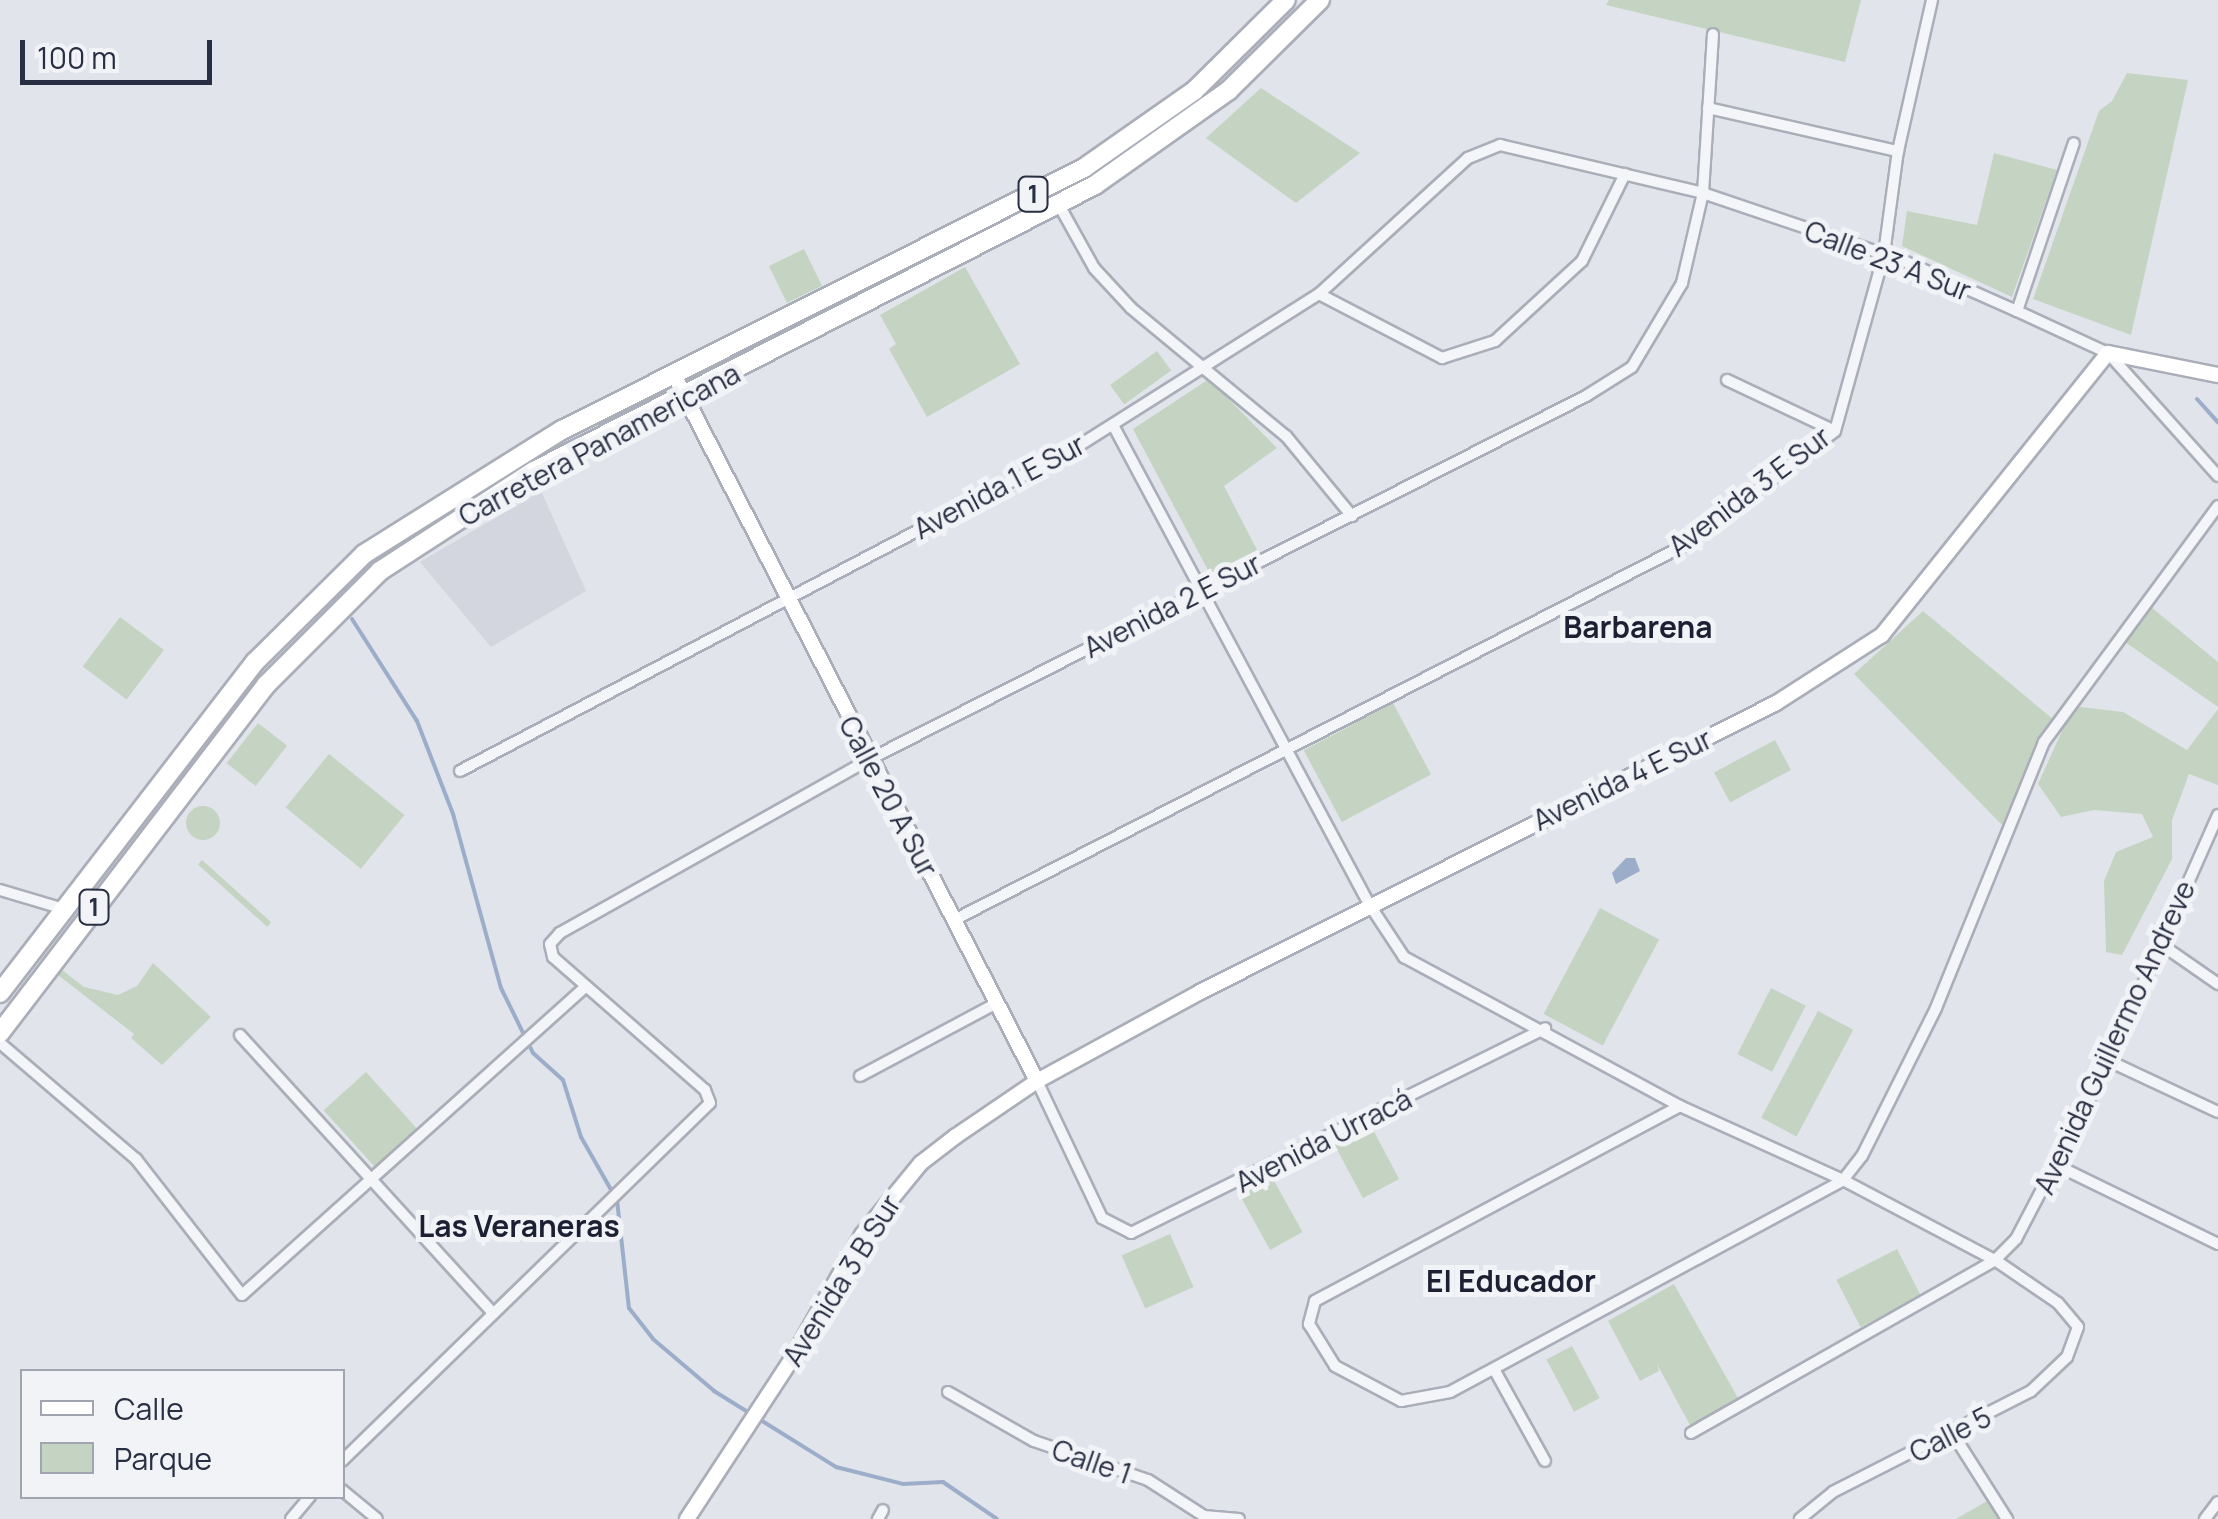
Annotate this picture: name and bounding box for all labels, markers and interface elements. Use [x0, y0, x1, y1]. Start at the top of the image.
scale bar [25, 20, 218, 82]
text: 100 m [37, 37, 117, 78]
road number: 1 [1016, 174, 1050, 214]
street label: Calle 23 A Sur [1800, 213, 1976, 307]
street label: Carretera Panamericana [453, 356, 745, 532]
street label: Avenida 3 E Sur [1662, 419, 1836, 563]
street label: Avenida 1 E Sur [908, 427, 1090, 545]
street label: Avenida 2 E Sur [1078, 546, 1266, 664]
district label: Barbarena [1563, 609, 1713, 645]
street label: Calle 20 A Sur [833, 710, 945, 882]
street label: Avenida 4 E Sur [1527, 721, 1717, 837]
street label: Avenida Guillermo Andreve [2027, 875, 2201, 1199]
road number: 1 [76, 887, 112, 927]
street label: Avenida Urracá [1229, 1081, 1417, 1199]
street label: Avenida 3 B Sur [775, 1188, 907, 1372]
district label: Las Veraneras [418, 1208, 620, 1244]
district label: El Educador [1426, 1263, 1596, 1299]
legend [20, 1369, 345, 1499]
text: Calle [114, 1388, 184, 1429]
street label: Calle 5 [1904, 1399, 1996, 1469]
street label: Calle 1 [1048, 1432, 1136, 1490]
text: Parque [114, 1438, 212, 1479]

